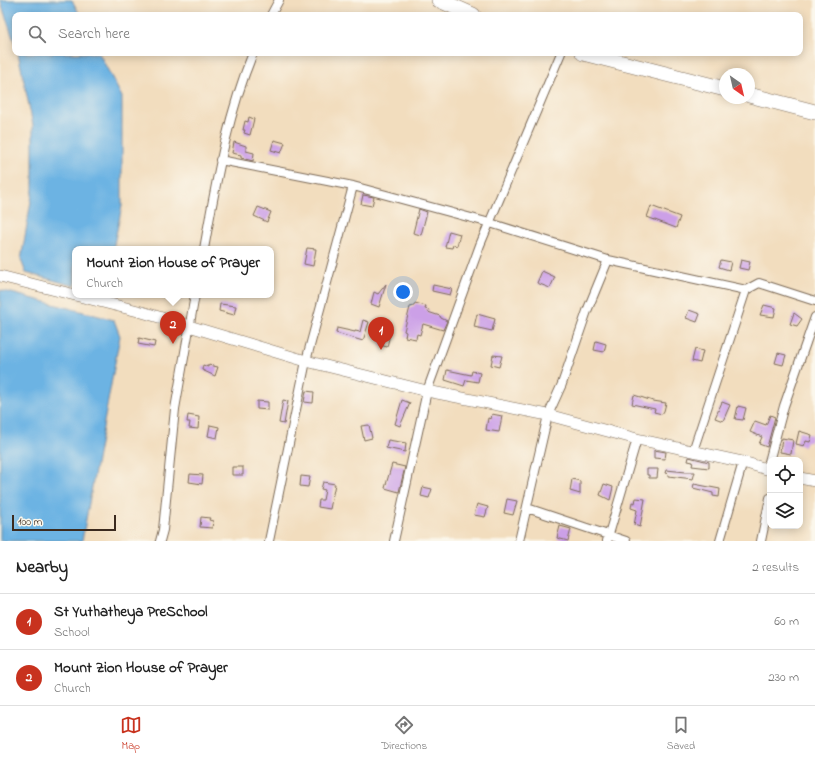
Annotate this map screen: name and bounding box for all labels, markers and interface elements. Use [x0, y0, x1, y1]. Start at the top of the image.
search box [12, 12, 803, 56]
icon: search [26, 23, 48, 45]
text: Search here [58, 23, 130, 45]
north arrow [719, 68, 755, 104]
popup [72, 246, 274, 298]
text: Mount Zion House of Prayer [86, 252, 260, 274]
text: Church [86, 274, 123, 293]
your location [393, 282, 413, 302]
pin: 2 [160, 311, 186, 344]
pin: 1 [368, 317, 394, 350]
map controls [767, 457, 803, 529]
button: locate [767, 457, 803, 493]
button: layers [767, 493, 803, 529]
scale bar [12, 513, 116, 532]
text: 100 m [18, 514, 42, 530]
text: Nearby [16, 555, 68, 580]
text: 2 results [752, 558, 799, 577]
text: St Yuthatheya PreSchool [54, 601, 207, 623]
text: 1 [27, 612, 31, 631]
text: 60 m [774, 612, 799, 631]
text: School [54, 623, 90, 642]
text: Mount Zion House of Prayer [54, 657, 228, 679]
text: 2 [26, 668, 32, 687]
text: 230 m [768, 668, 799, 687]
text: Church [54, 679, 91, 698]
tab: Map [120, 714, 142, 754]
tab: Directions [381, 714, 427, 754]
tab: Saved [667, 714, 695, 754]

